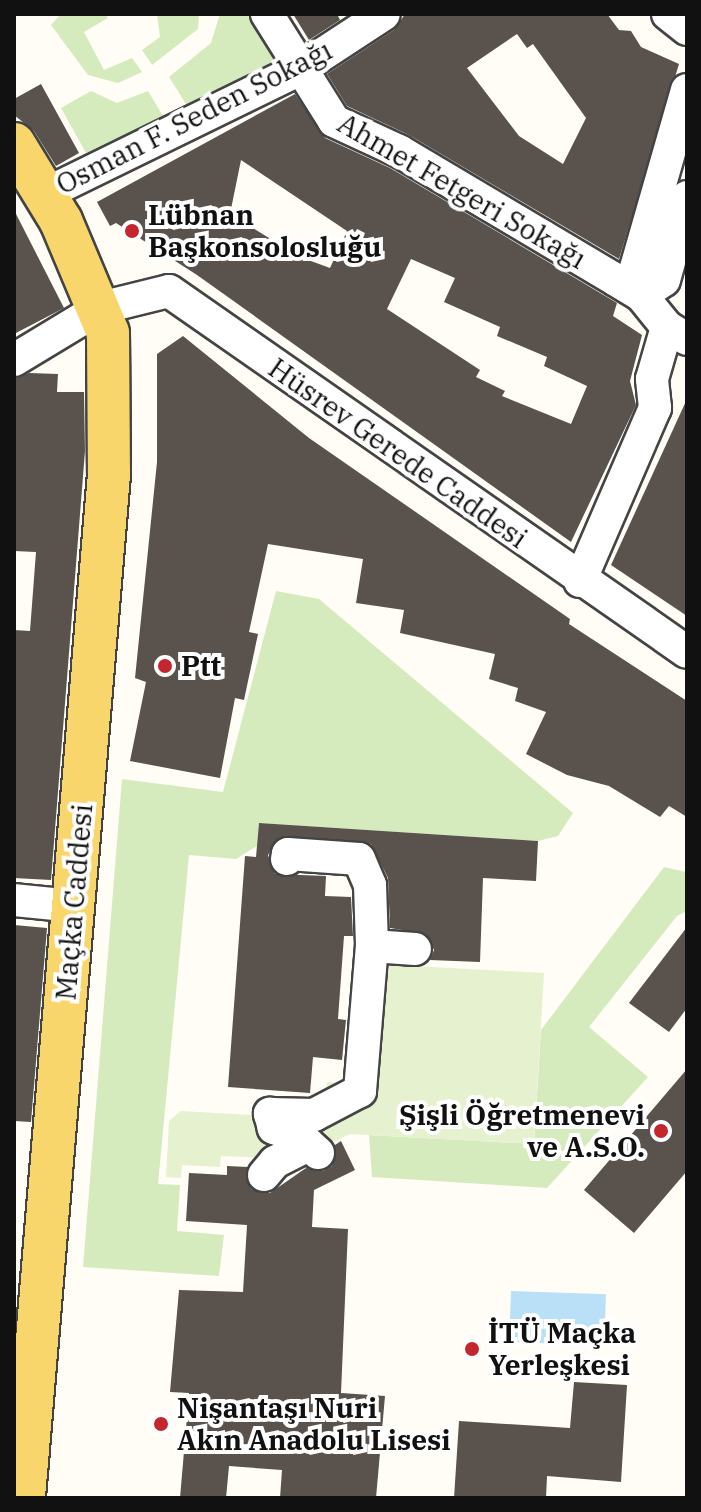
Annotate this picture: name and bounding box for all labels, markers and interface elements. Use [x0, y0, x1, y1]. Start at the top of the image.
street label: Osman F. Seden Sokağı [51, 33, 337, 201]
street label: Ahmet Fetgeri Sokağı [332, 106, 592, 276]
place label: Lübnan Başkonsolosluğu [148, 198, 381, 264]
marker: Lübnan Başkonsolosluğu [123, 222, 141, 240]
street label: Hüsrev Gerede Caddesi [262, 351, 534, 555]
place label: Ptt [181, 649, 221, 683]
marker: Ptt [156, 657, 174, 675]
street label: Maçka Caddesi [49, 802, 99, 1002]
place label: Şişli Öğretmenevi ve A.S.O. [399, 1098, 645, 1164]
marker: Şişli Öğretmenevi ve A.S.O. [652, 1122, 670, 1140]
place label: İTÜ Maçka Yerleşkesi [488, 1316, 636, 1382]
marker: İTÜ Maçka Yerleşkesi [463, 1340, 481, 1358]
place label: Nişantaşı Nuri Akın Anadolu Lisesi [177, 1391, 451, 1457]
marker: Nişantaşı Nuri Akın Anadolu Lisesi [152, 1415, 170, 1433]

